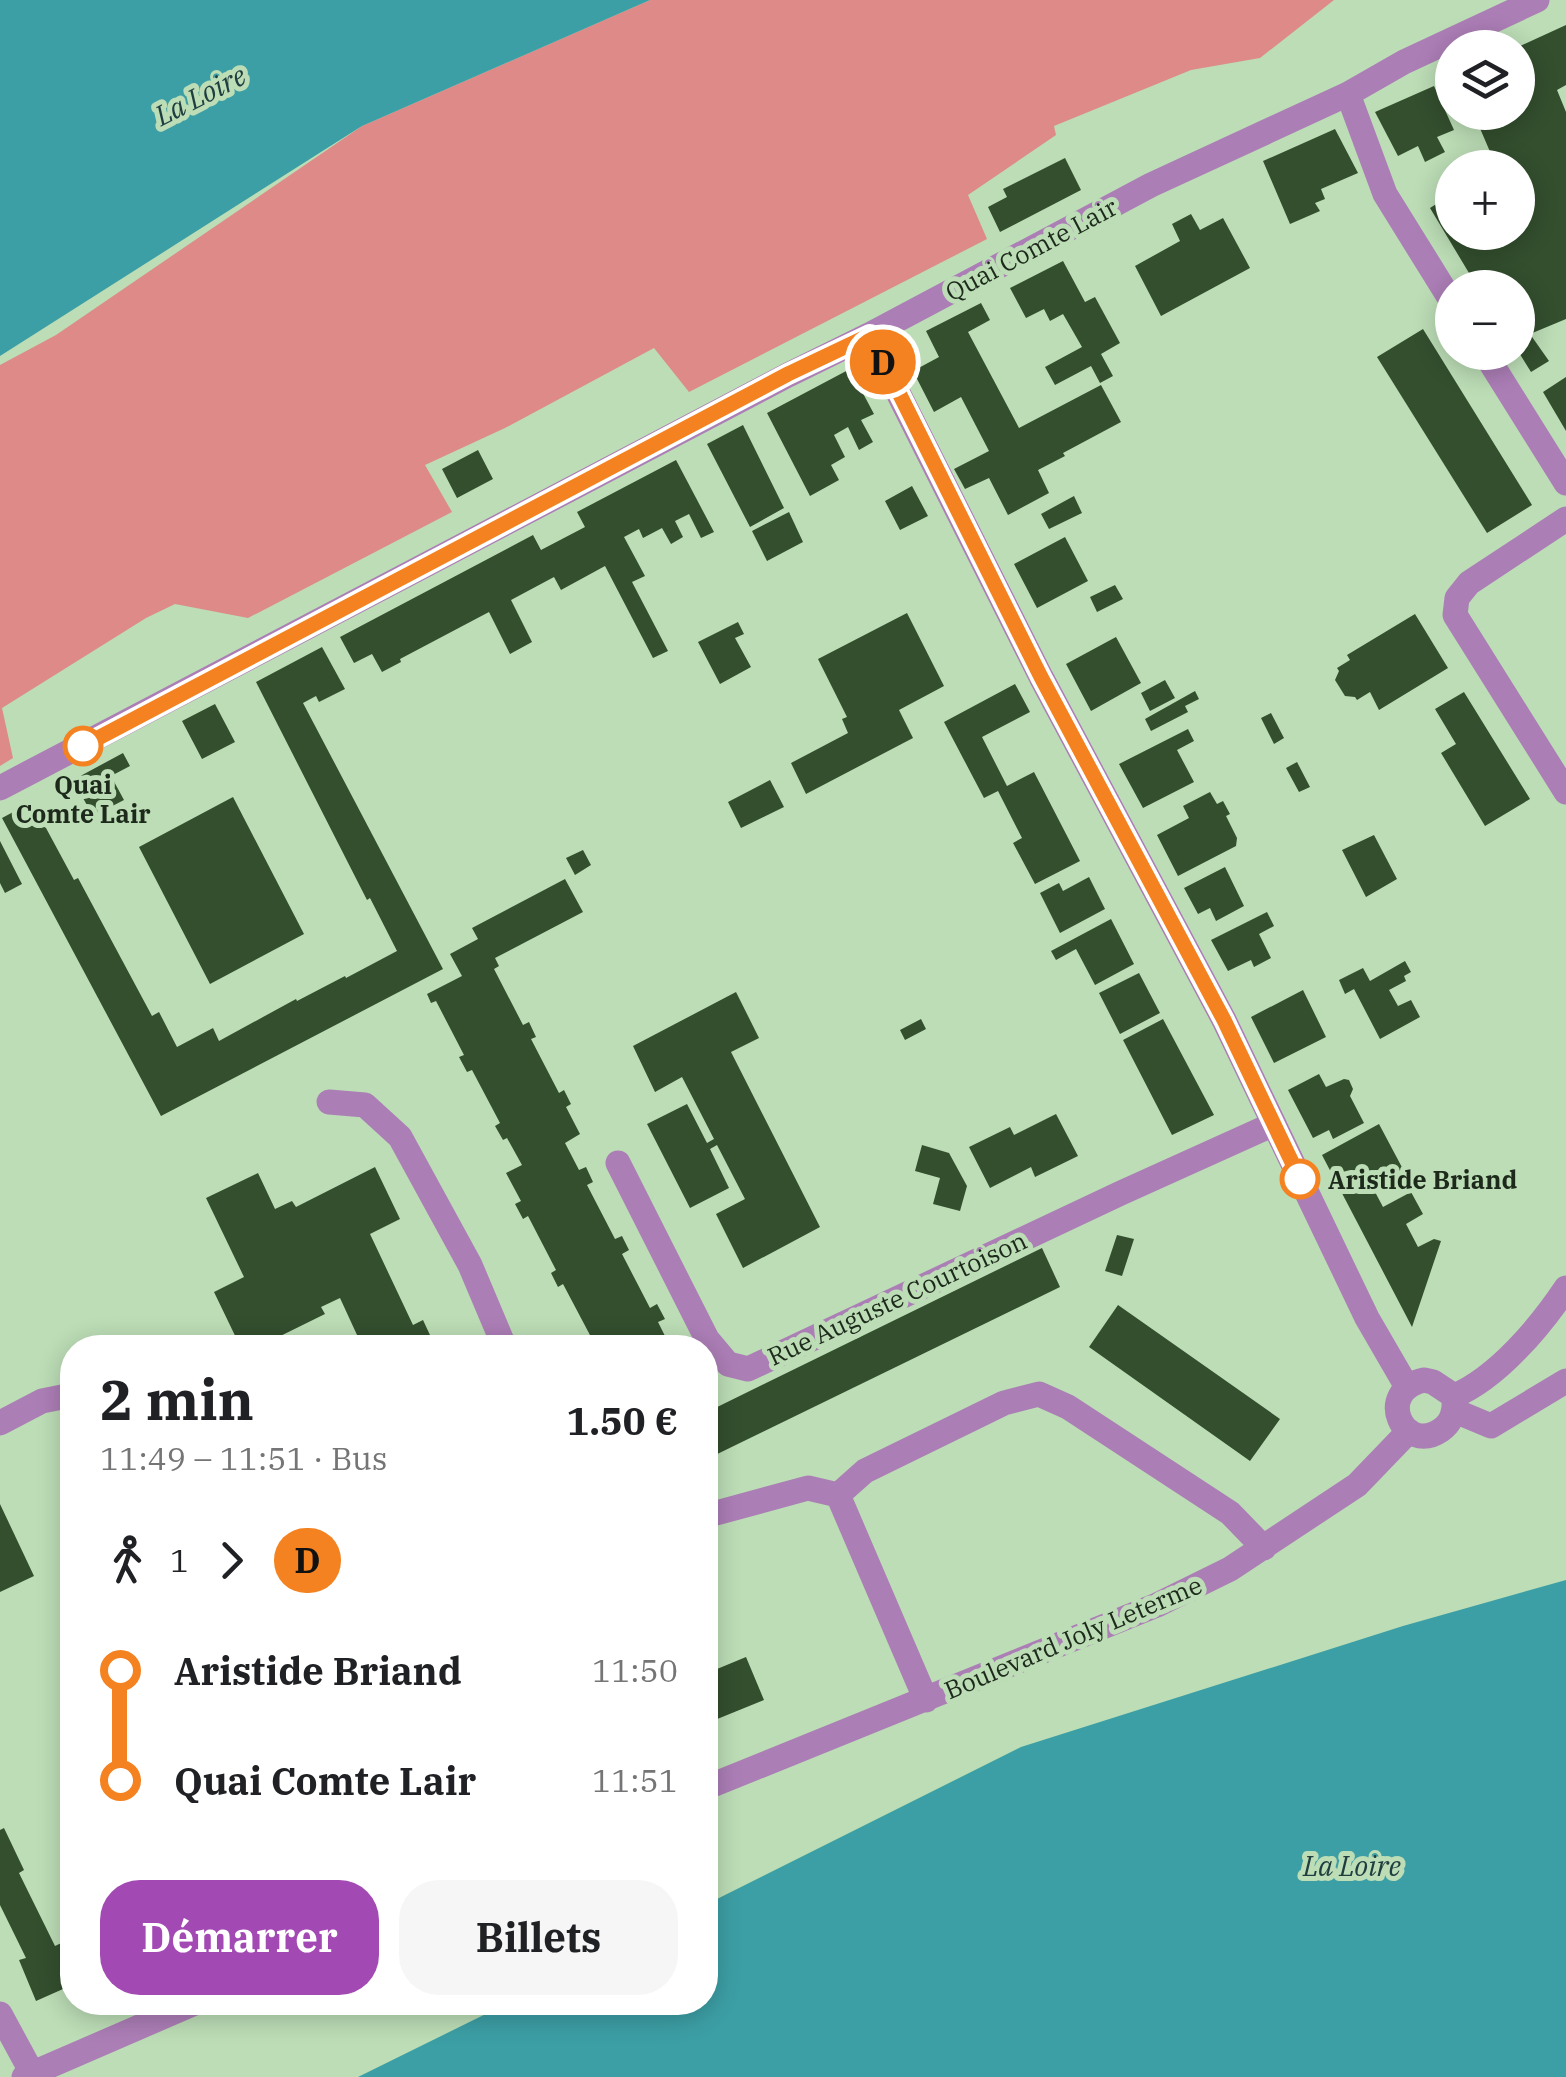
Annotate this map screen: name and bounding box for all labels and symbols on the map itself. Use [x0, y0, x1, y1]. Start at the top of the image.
water label: La Loire [147, 56, 253, 134]
street label: Quai Comte Lair [939, 190, 1123, 308]
line badge: D [850, 330, 916, 394]
marker: Quai Comte Lair [64, 727, 102, 765]
place label: Quai Comte Lair [15, 768, 151, 830]
marker: Aristide Briand [1281, 1160, 1319, 1198]
place label: Aristide Briand [1328, 1163, 1518, 1196]
street label: Rue Auguste Courtoison [762, 1223, 1032, 1373]
street label: Boulevard Joly Leterme [939, 1568, 1207, 1706]
water label: La Loire [1302, 1847, 1402, 1884]

